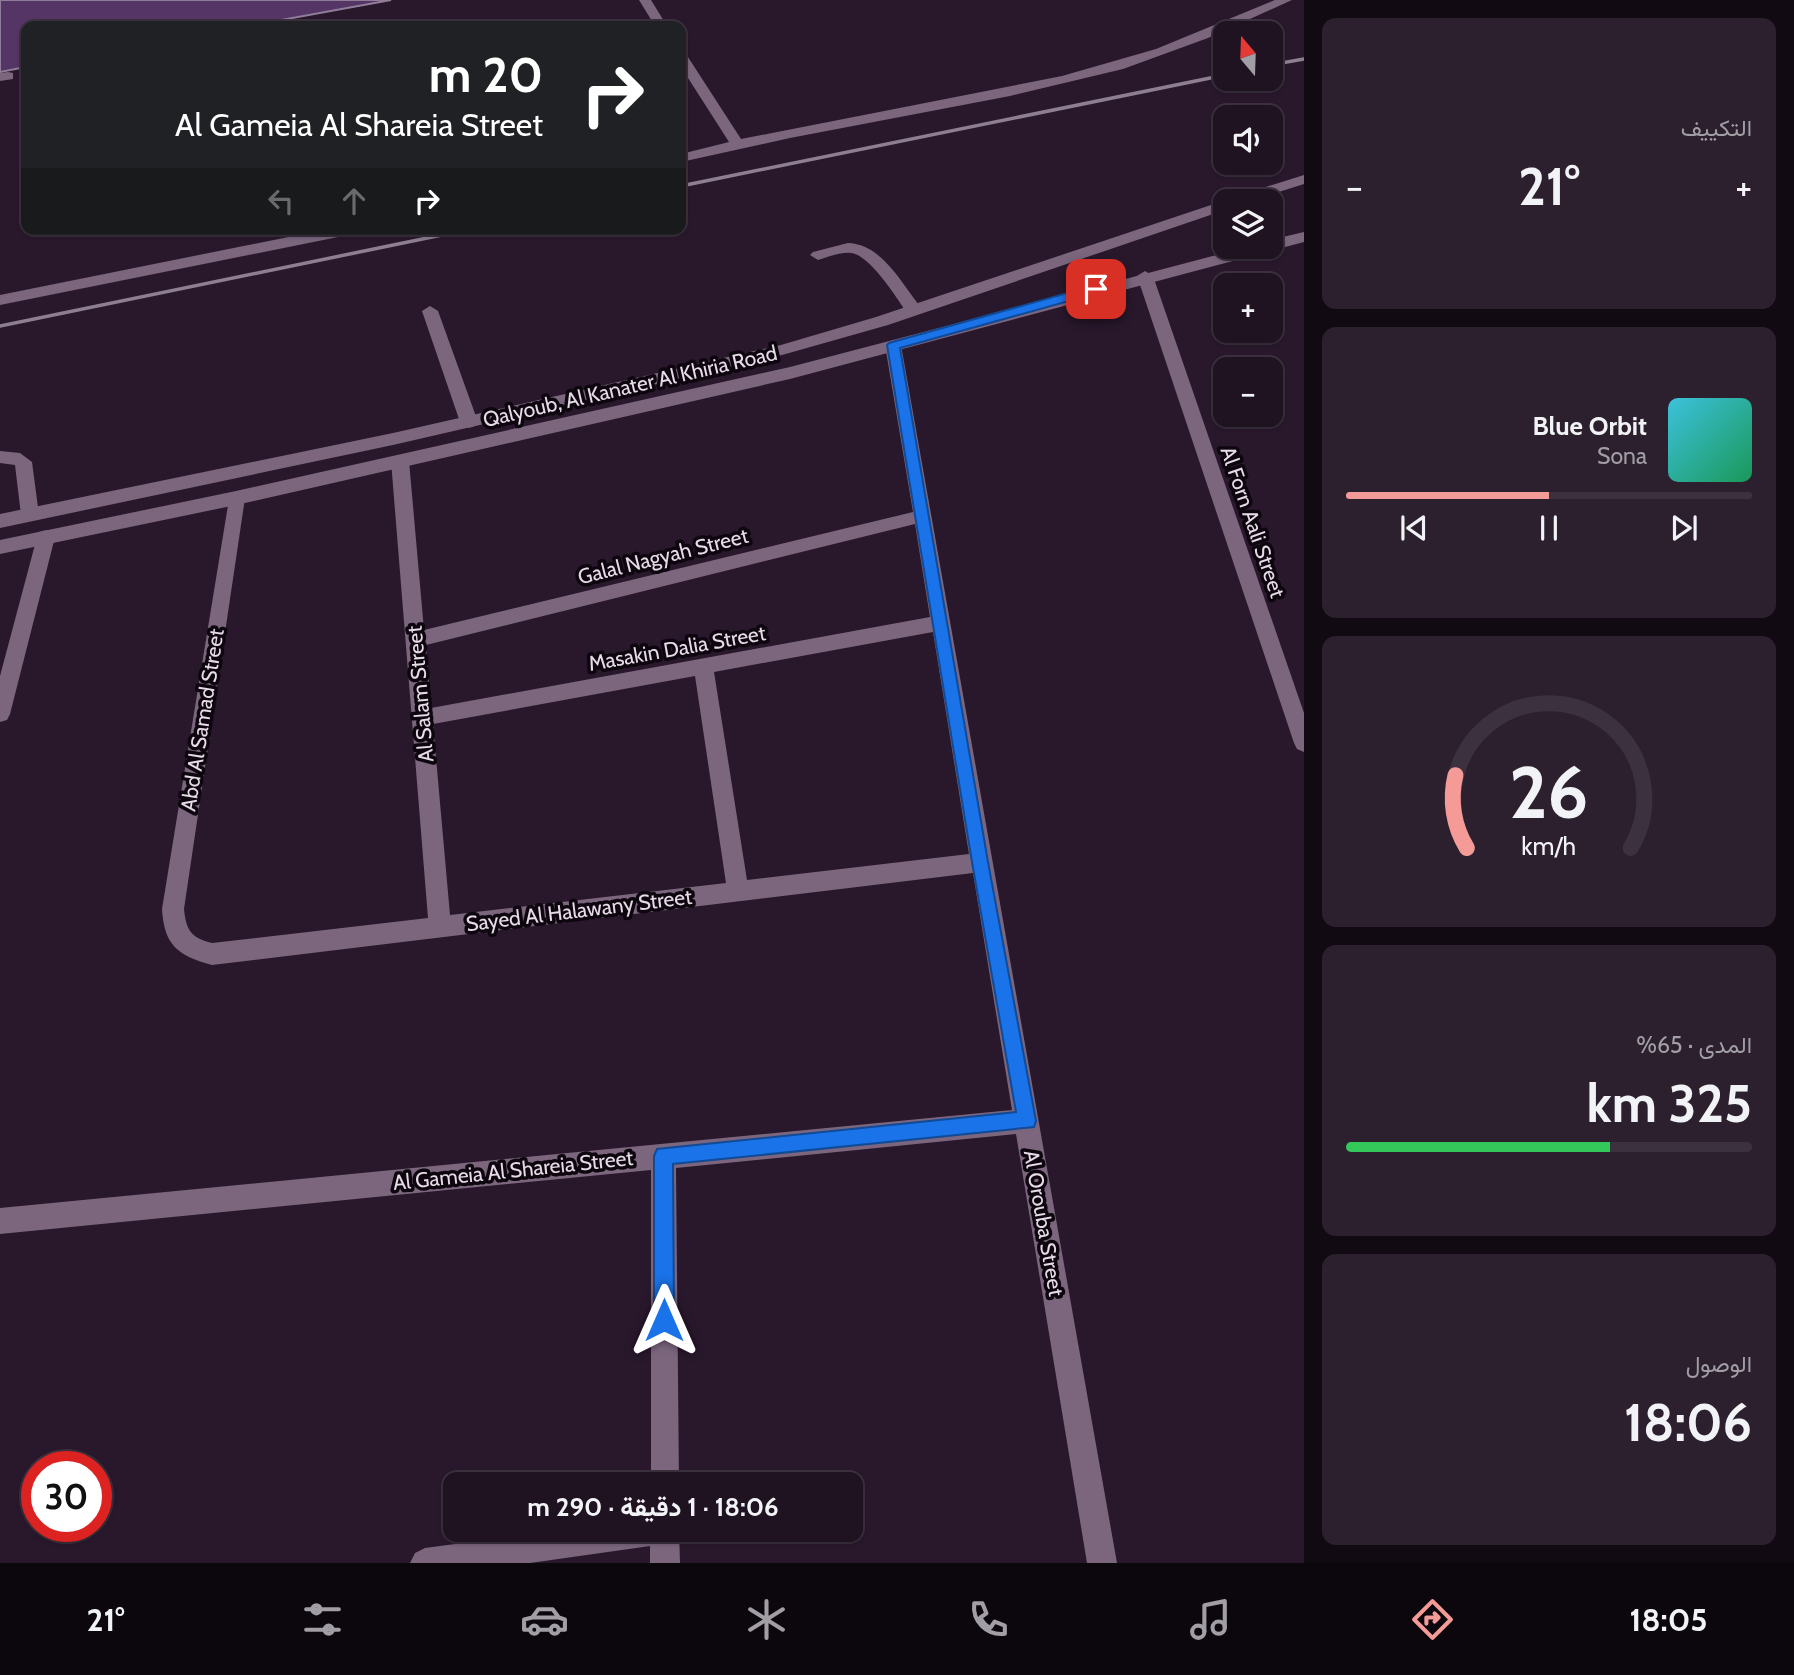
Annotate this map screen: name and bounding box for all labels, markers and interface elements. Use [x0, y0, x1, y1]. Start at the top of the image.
north arrow [1213, 21, 1283, 91]
map controls [1213, 21, 1283, 427]
text: 20 m [429, 45, 543, 104]
icon: right [567, 49, 658, 140]
text: Al Gameia Al Shareia Street [175, 105, 543, 144]
button: sound [1213, 105, 1283, 175]
text: التكييف [1681, 114, 1752, 142]
text: 21° [1518, 155, 1580, 218]
text: − [1346, 163, 1363, 210]
text: + [1735, 163, 1752, 210]
icon: left [262, 182, 300, 220]
icon: ahead [335, 182, 373, 220]
icon: right [408, 182, 446, 220]
button: layers [1213, 189, 1283, 259]
pin [1066, 259, 1126, 319]
icon: arrive [1077, 270, 1115, 308]
button: + [1213, 273, 1283, 343]
street label: Qalyoub, Al Kanater Al Khiria Road [480, 340, 780, 432]
button: − [1213, 357, 1283, 427]
text: Blue Orbit [1532, 410, 1647, 442]
text: Sona [1597, 442, 1647, 470]
street label: Al Forn Aali Street [1215, 443, 1291, 601]
icon: previous [1395, 509, 1433, 547]
icon: pause [1530, 509, 1568, 547]
icon: next [1665, 509, 1703, 547]
street label: Galal Nagyah Street [575, 523, 751, 589]
street label: Masakin Dalia Street [586, 620, 768, 676]
street label: Al Salam Street [402, 625, 438, 763]
street label: Abd Al Samad Street [175, 627, 229, 813]
text: 26 [1509, 748, 1589, 836]
text: km/h [1522, 830, 1576, 860]
street label: Sayed Al Halawany Street [465, 884, 693, 936]
text: المدى · 65% [1636, 1031, 1752, 1059]
text: 325 km [1586, 1072, 1752, 1135]
street label: Al Gameia Al Shareia Street [392, 1145, 634, 1195]
street label: Al Orouba Street [1019, 1148, 1069, 1298]
position arrow [627, 1283, 701, 1357]
text: الوصول [1686, 1350, 1752, 1378]
text: 18:06 [1624, 1391, 1752, 1454]
speed limit sign: 30 [21, 1451, 112, 1542]
text: 18:06 · 1 دقيقة · 290 m [527, 1491, 779, 1523]
icon: filters [298, 1595, 347, 1644]
icon: car [520, 1595, 569, 1644]
icon: climate [742, 1595, 791, 1644]
icon: phone [964, 1595, 1013, 1644]
icon: music [1186, 1595, 1235, 1644]
icon: directions [1408, 1595, 1457, 1644]
text: 21° [87, 1600, 125, 1639]
text: 18:05 [1629, 1600, 1708, 1639]

